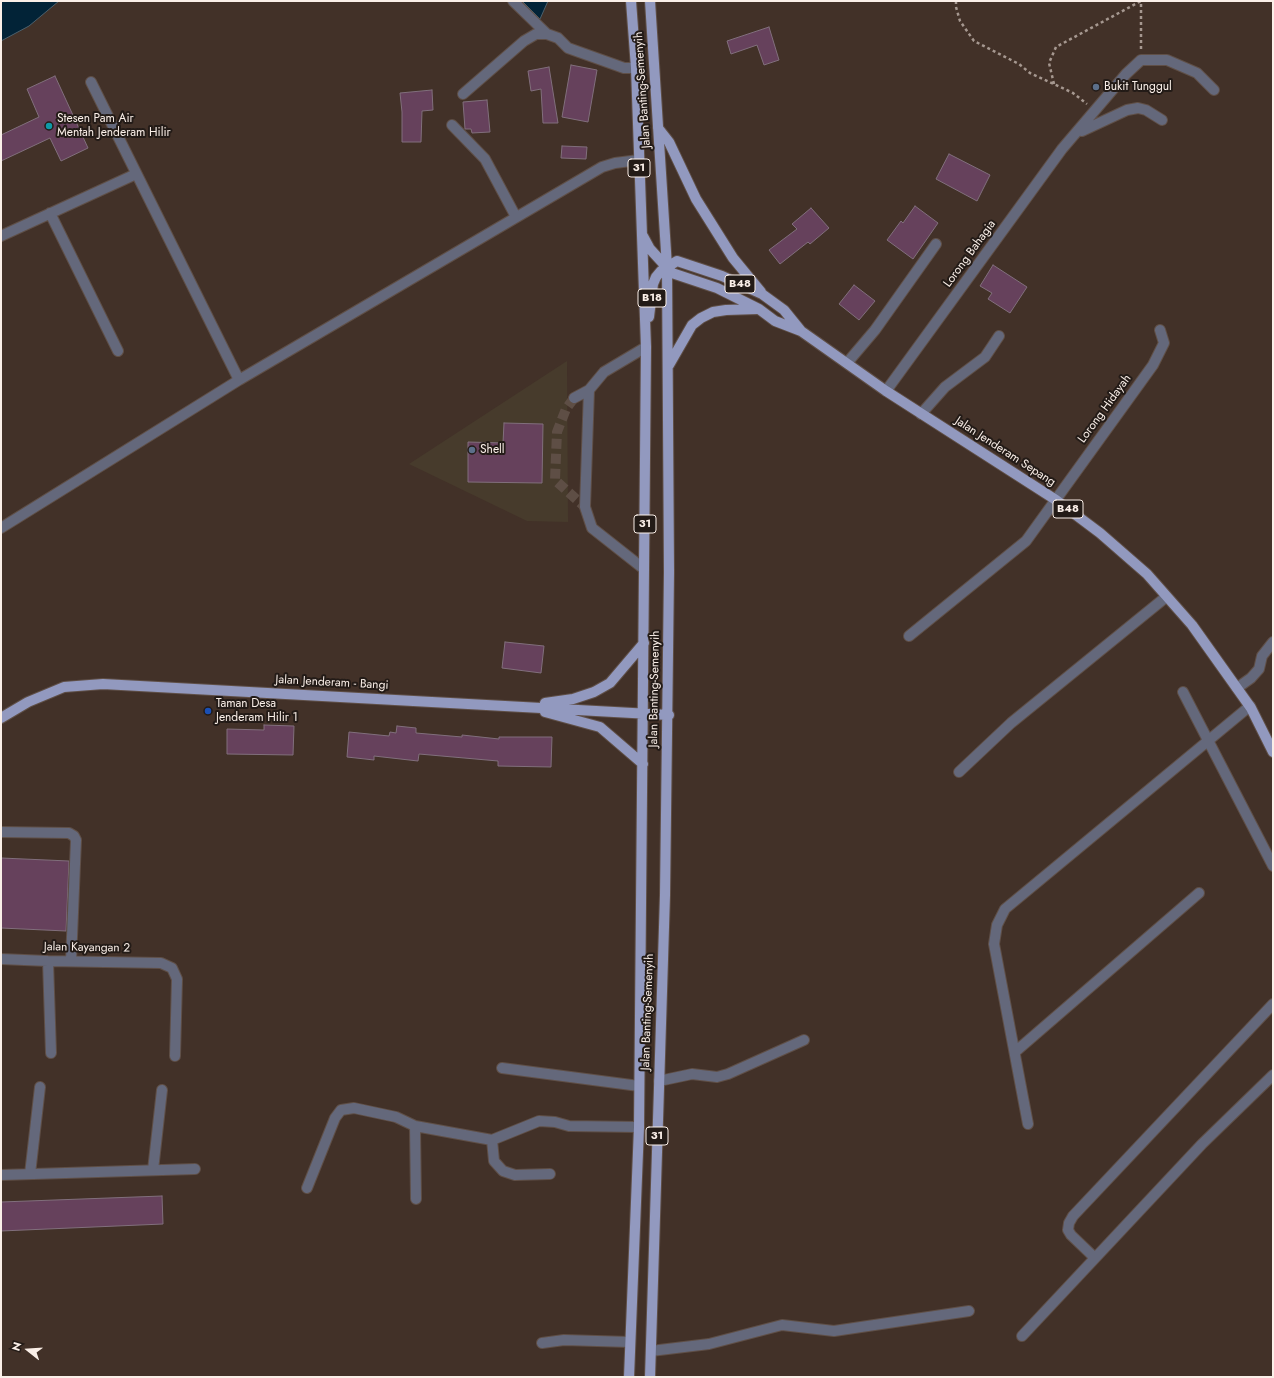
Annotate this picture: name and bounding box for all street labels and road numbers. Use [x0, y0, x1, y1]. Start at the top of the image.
street label: Jalan Banting-Semenyih [632, 31, 654, 149]
road number: 31 [628, 159, 650, 177]
street label: Lorong Bahagia [941, 218, 999, 290]
road number: B48 [725, 275, 755, 293]
road number: B18 [638, 289, 666, 307]
street label: Lorong Hidayah [1075, 372, 1135, 446]
street label: Jalan Jenderam Sepang [952, 414, 1058, 490]
road number: B48 [1053, 500, 1083, 518]
road number: 31 [634, 515, 656, 533]
street label: Jalan Banting-Semenyih [647, 631, 663, 747]
street label: Jalan Jenderam - Bangi [275, 673, 389, 693]
street label: Jalan Kayangan 2 [44, 940, 130, 956]
street label: Jalan Banting-Semenyih [639, 953, 657, 1071]
road number: 31 [646, 1127, 668, 1145]

